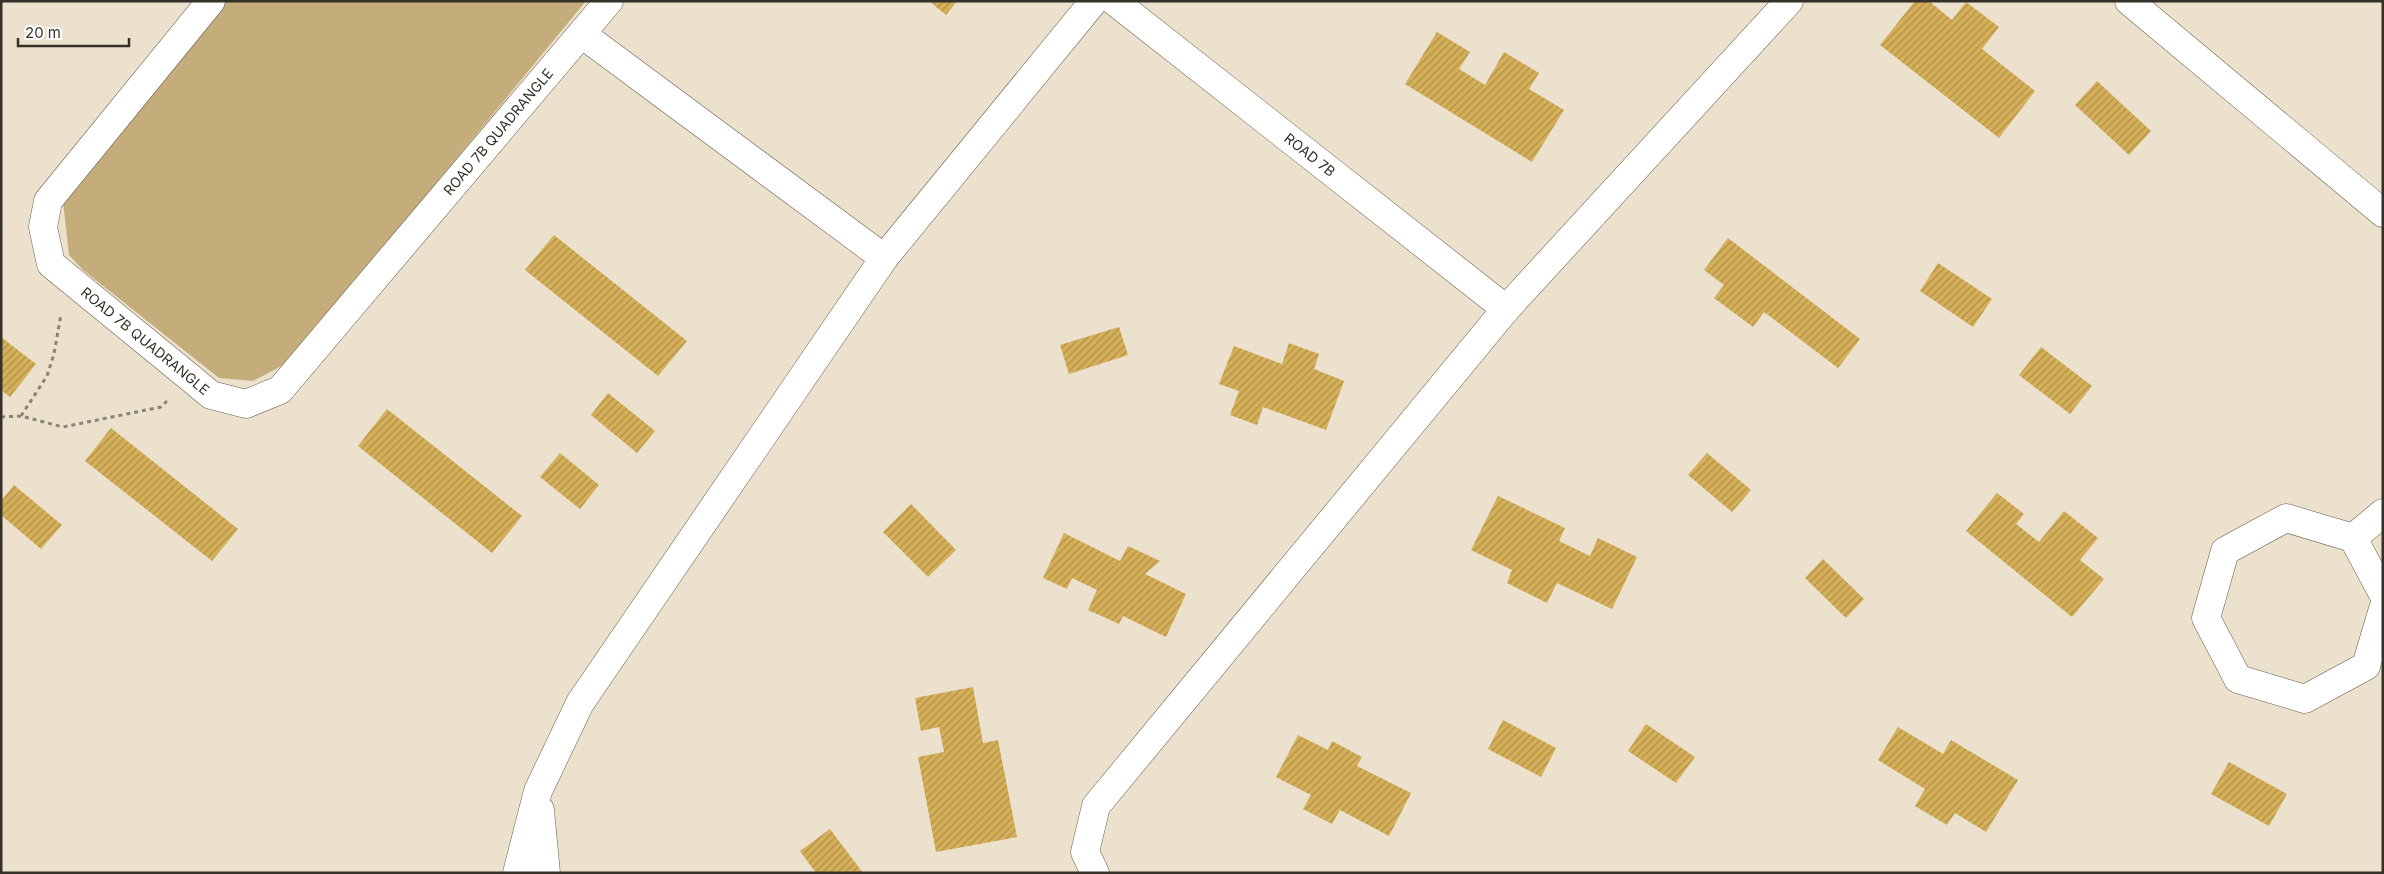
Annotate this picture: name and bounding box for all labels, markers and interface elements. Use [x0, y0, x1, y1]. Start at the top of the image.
scale bar [18, 15, 129, 47]
text: 20 m [25, 23, 61, 42]
street label: ROAD 7B QUADRANGLE [439, 65, 556, 198]
street label: ROAD 7B [1281, 129, 1339, 180]
street label: ROAD 7B QUADRANGLE [78, 283, 213, 398]

